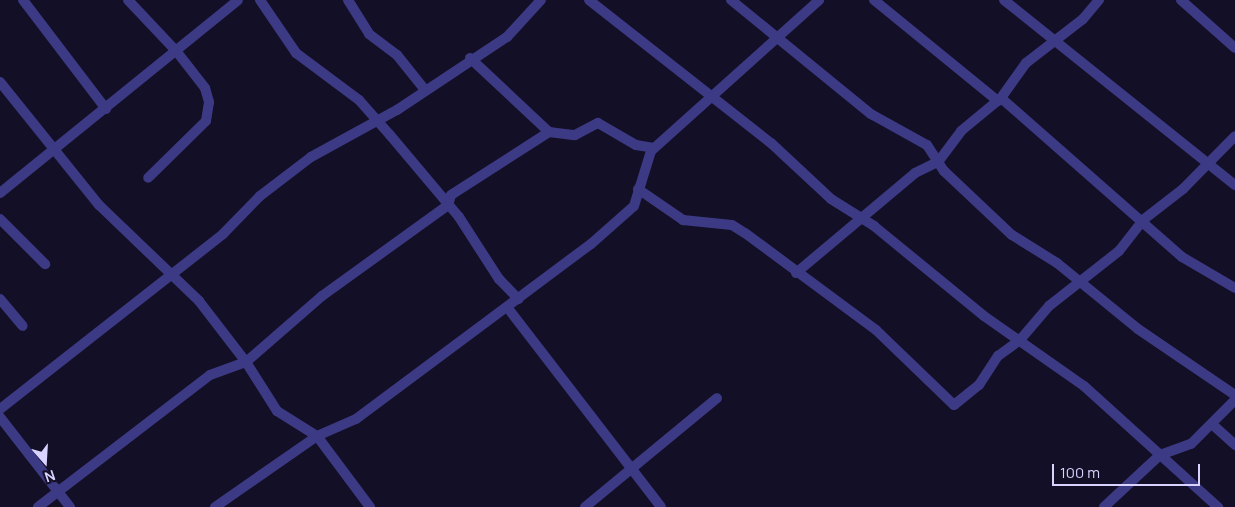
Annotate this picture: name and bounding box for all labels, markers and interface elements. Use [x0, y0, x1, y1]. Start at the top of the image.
north arrow [20, 437, 70, 487]
scale bar [1055, 454, 1202, 486]
text: 100 m [1060, 462, 1100, 483]
text: N [42, 466, 58, 487]

